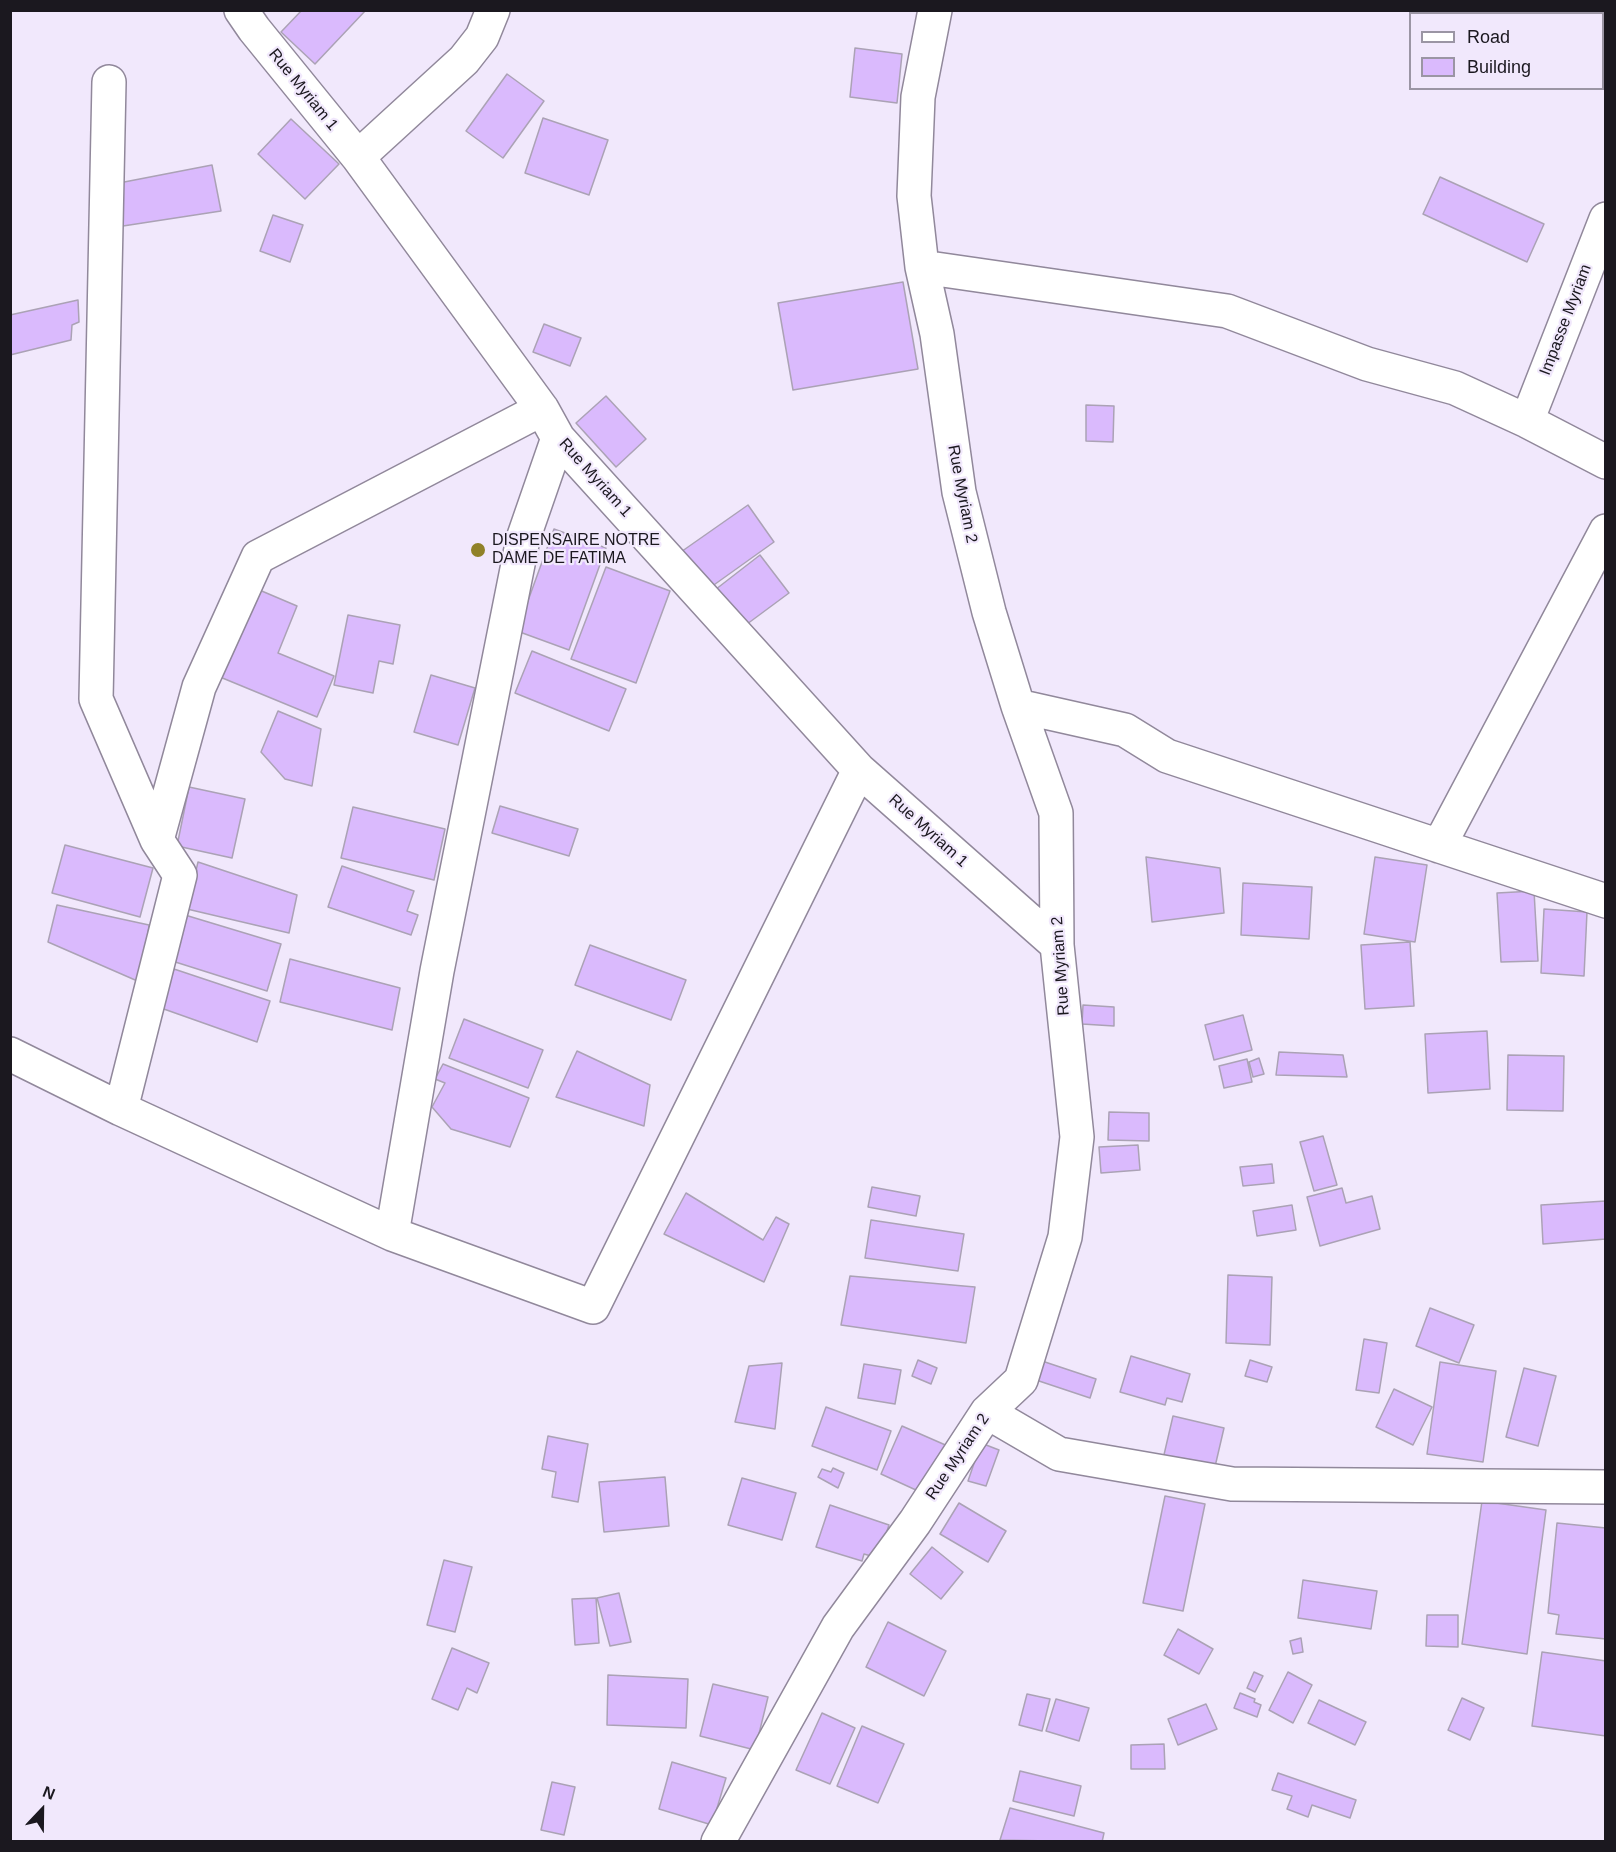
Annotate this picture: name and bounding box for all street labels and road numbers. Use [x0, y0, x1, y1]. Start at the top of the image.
street label: Rue Myriam 1 [264, 45, 342, 135]
street label: Impasse Myriam [1536, 262, 1596, 378]
street label: Rue Myriam 1 [555, 435, 635, 521]
street label: Rue Myriam 2 [943, 443, 981, 545]
street label: Rue Myriam 1 [885, 791, 971, 871]
street label: Rue Myriam 2 [1048, 916, 1074, 1016]
street label: Rue Myriam 2 [922, 1410, 994, 1504]

